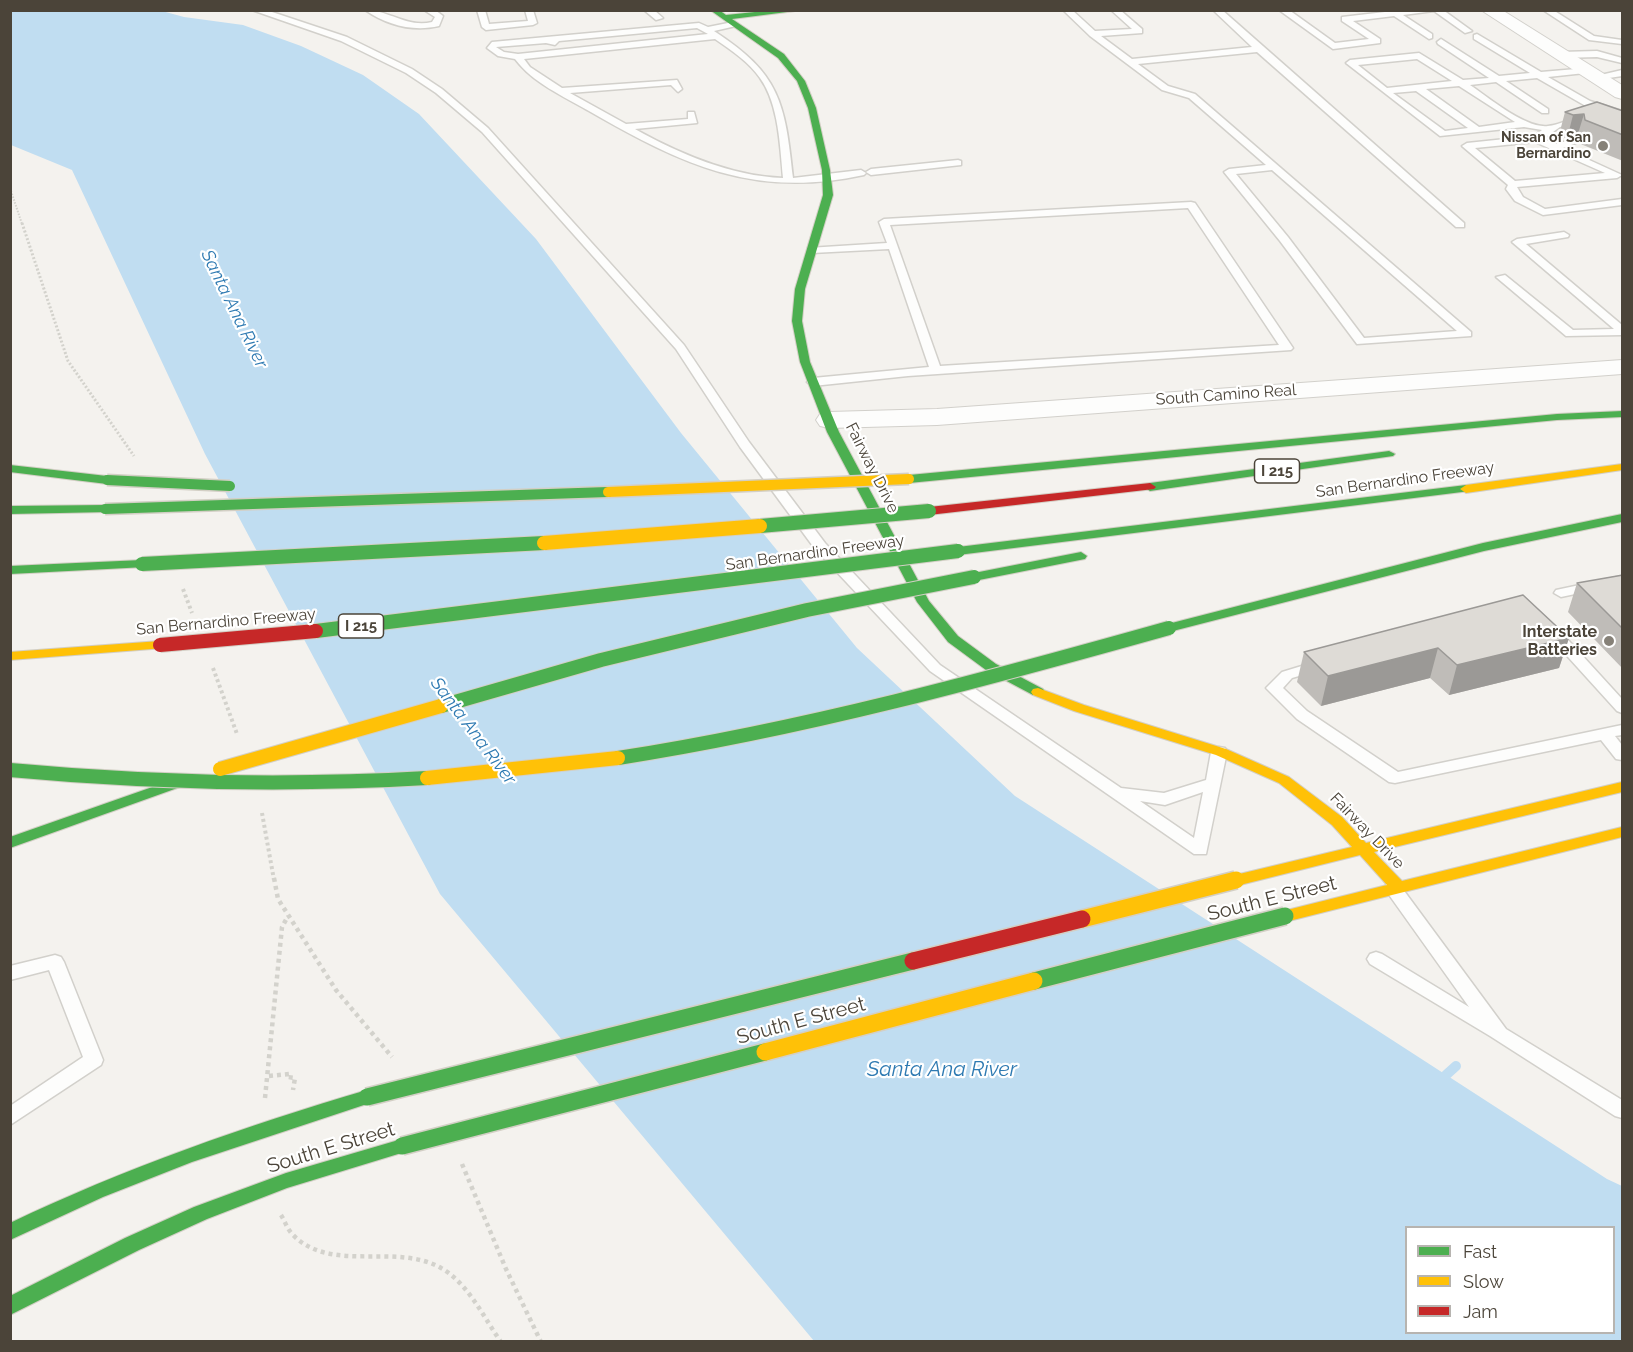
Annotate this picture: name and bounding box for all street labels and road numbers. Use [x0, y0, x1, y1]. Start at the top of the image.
street label: South Camino Real [1155, 381, 1297, 409]
street label: Fairway Drive [841, 420, 903, 516]
street label: San Bernardino Freeway [1315, 458, 1495, 502]
road number: I 215 [1254, 459, 1300, 483]
street label: San Bernardino Freeway [725, 531, 905, 575]
street label: San Bernardino Freeway [136, 605, 316, 639]
road number: I 215 [338, 614, 384, 638]
street label: Fairway Drive [1326, 789, 1408, 873]
street label: South E Street [1205, 871, 1339, 927]
street label: South E Street [734, 992, 868, 1050]
street label: South E Street [264, 1117, 398, 1179]

